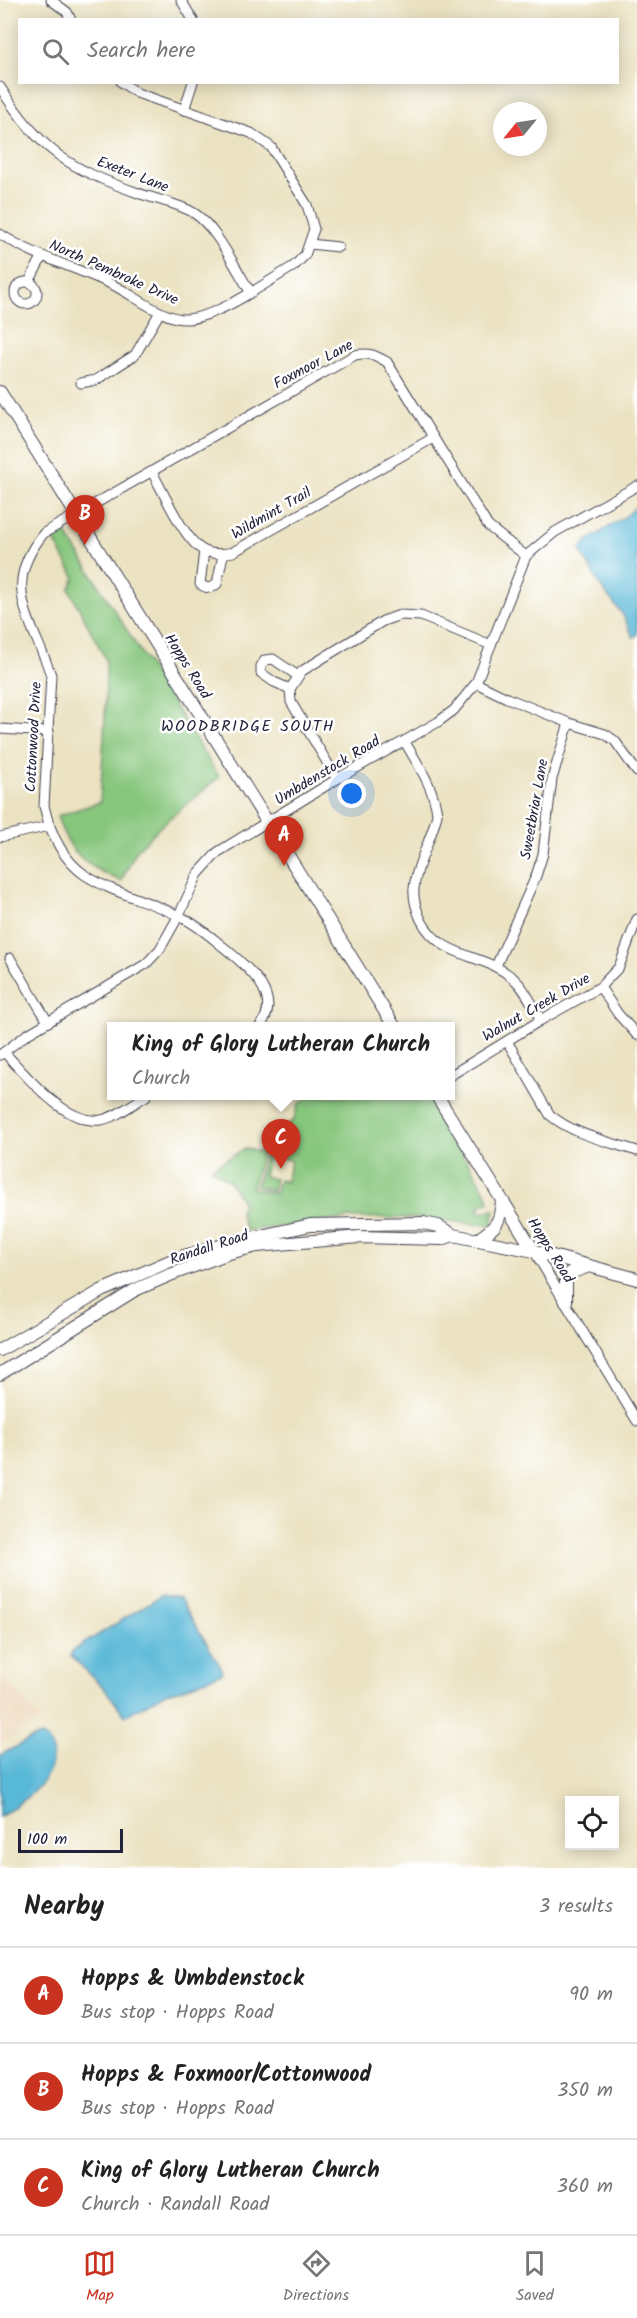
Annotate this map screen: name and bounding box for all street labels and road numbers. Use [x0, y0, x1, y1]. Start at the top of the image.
street label: Exeter Lane [93, 150, 172, 200]
street label: North Pembroke Drive [45, 234, 182, 312]
street label: Foxmoor Lane [269, 334, 358, 396]
street label: Wildmint Trail [227, 481, 316, 547]
street label: Hopps Road [157, 629, 217, 705]
street label: Cottonwood Drive [19, 681, 49, 793]
street label: Umbdenstock Road [270, 729, 385, 812]
street label: Sweetbriar Lane [514, 757, 556, 861]
street label: Walnut Creek Drive [478, 967, 595, 1049]
street label: Hopps Road [520, 1213, 580, 1289]
street label: Randall Road [167, 1224, 252, 1272]

